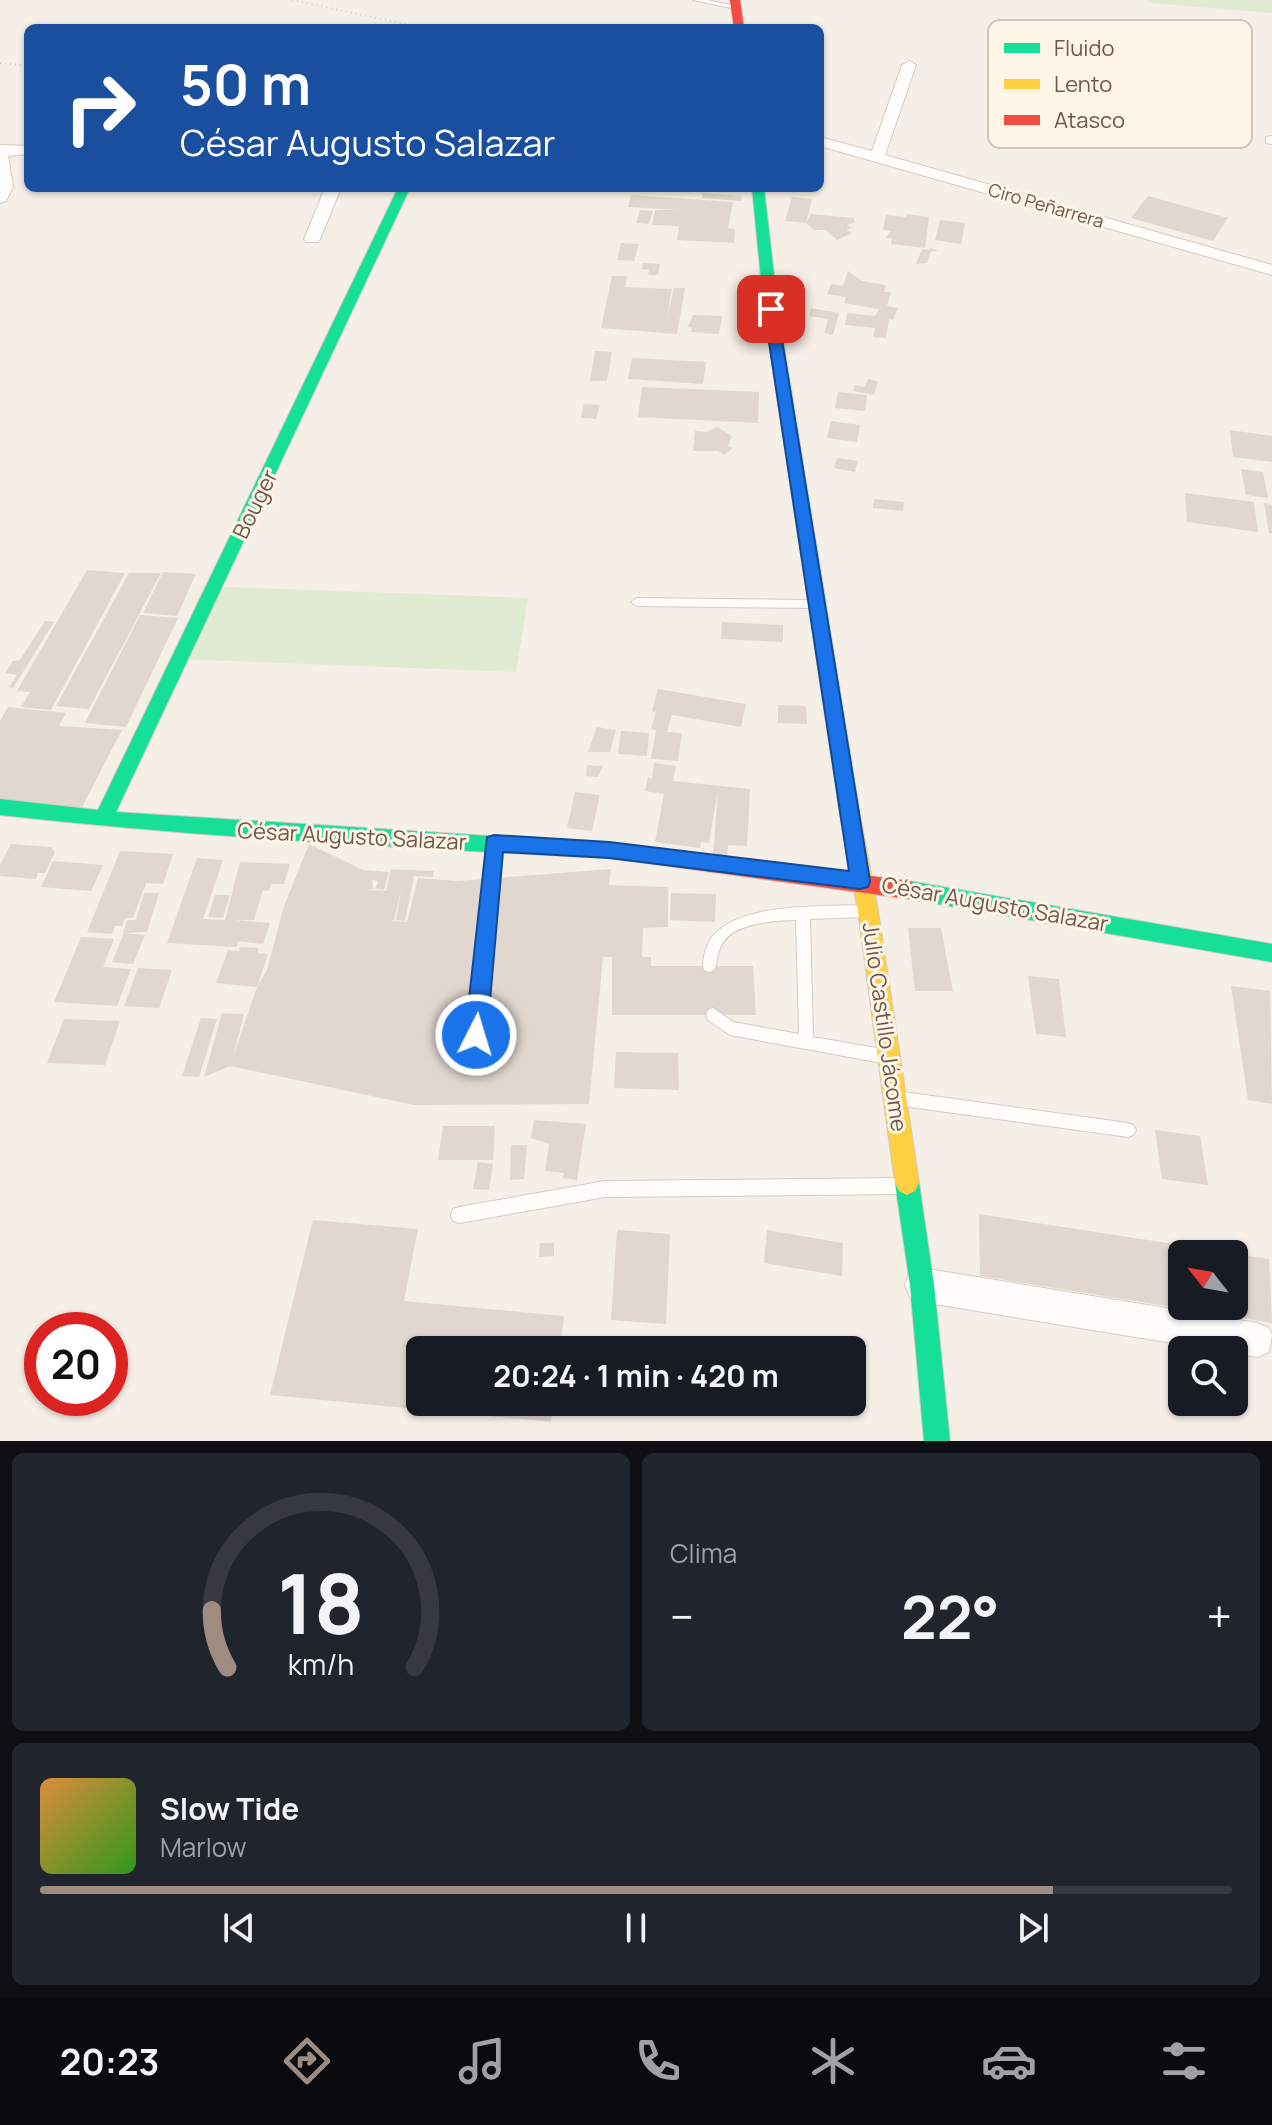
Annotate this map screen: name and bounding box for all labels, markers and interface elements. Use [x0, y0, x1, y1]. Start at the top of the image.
legend [988, 20, 1252, 148]
text: Fluido [1054, 33, 1114, 63]
text: 50 m [180, 45, 311, 122]
icon: right [48, 56, 152, 160]
text: Lento [1054, 69, 1112, 99]
text: Atasco [1054, 105, 1125, 135]
text: César Augusto Salazar [180, 118, 555, 167]
street label: Ciro Peñarrera [986, 177, 1107, 233]
pin [737, 275, 805, 343]
icon: arrive [749, 287, 793, 331]
street label: Bouger [225, 464, 285, 544]
street label: César Augusto Salazar [237, 815, 467, 857]
street label: César Augusto Salazar [879, 869, 1111, 939]
street label: Julio Castillo Jácome [855, 921, 915, 1134]
position arrow [434, 993, 518, 1077]
north arrow [1168, 1240, 1248, 1320]
map controls [1168, 1240, 1248, 1416]
speed limit sign: 20 [24, 1312, 128, 1416]
button: search [1168, 1336, 1248, 1416]
text: 20:24 · 1 min · 420 m [493, 1355, 779, 1396]
text: Clima [670, 1535, 737, 1571]
text: 18 [277, 1545, 365, 1659]
text: 22° [901, 1575, 999, 1657]
text: − [670, 1586, 694, 1646]
text: + [1207, 1586, 1232, 1646]
text: km/h [288, 1645, 354, 1684]
text: Slow Tide [160, 1788, 299, 1829]
text: Marlow [160, 1829, 247, 1865]
icon: previous [217, 1906, 261, 1950]
icon: pause [614, 1906, 658, 1950]
icon: next [1011, 1906, 1055, 1950]
icon: directions [279, 2033, 335, 2089]
icon: music [454, 2033, 510, 2089]
icon: phone [630, 2033, 686, 2089]
icon: climate [805, 2033, 861, 2089]
icon: car [981, 2033, 1037, 2089]
icon: filters [1156, 2033, 1212, 2089]
text: 20:23 [60, 2037, 160, 2086]

